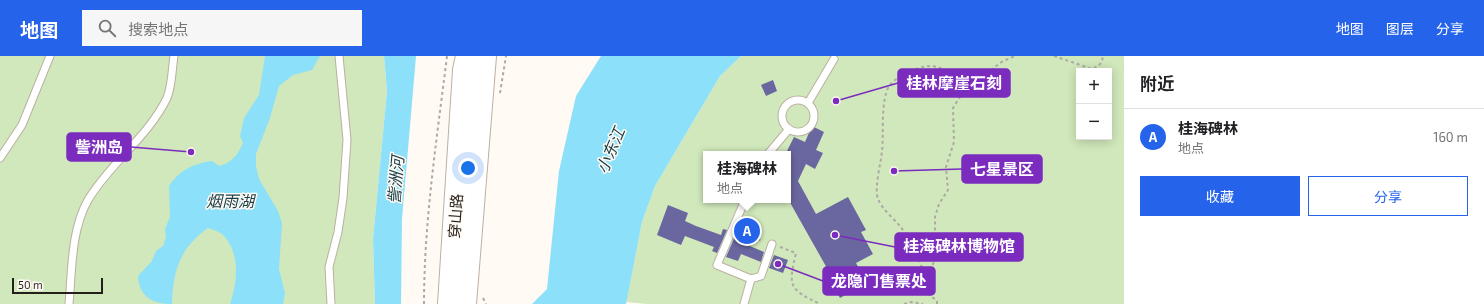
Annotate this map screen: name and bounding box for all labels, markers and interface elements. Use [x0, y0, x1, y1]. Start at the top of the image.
search box [82, 10, 362, 46]
icon: search [96, 17, 118, 39]
text: 地图 [20, 18, 58, 41]
text: 搜索地点 [128, 20, 188, 38]
text: 地图 [1336, 20, 1364, 37]
text: 图层 [1386, 20, 1414, 37]
text: 分享 [1436, 20, 1464, 37]
map controls [1076, 68, 1112, 140]
button: + [1076, 68, 1112, 104]
callout: 桂林摩崖石刻 [898, 69, 1010, 97]
text: 桂林摩崖石刻 [906, 73, 1002, 92]
text: 附近 [1140, 73, 1174, 93]
button: − [1076, 104, 1112, 140]
text: 桂海碑林 [1178, 119, 1238, 137]
water label: 小东江 [592, 122, 629, 176]
text: A [1149, 129, 1157, 145]
text: 160 m [1433, 129, 1468, 145]
callout: 訾洲岛 [67, 133, 131, 161]
text: 訾洲岛 [75, 137, 123, 156]
text: 地点 [1178, 140, 1204, 156]
popup [703, 151, 791, 203]
water label: 訾洲河 [383, 152, 407, 205]
callout: 七星景区 [962, 155, 1042, 183]
your location [458, 158, 478, 178]
text: 桂海碑林 [717, 159, 777, 177]
text: 七星景区 [970, 159, 1034, 178]
button: 收藏 [1140, 176, 1300, 216]
button: 分享 [1308, 176, 1468, 216]
text: 地点 [717, 180, 743, 196]
water label: 烟雨湖 [206, 191, 257, 210]
street label: 穿山路 [444, 193, 466, 239]
pin: A [734, 216, 760, 246]
callout: 桂海碑林博物馆 [895, 233, 1023, 261]
text: 桂海碑林博物馆 [903, 236, 1015, 255]
callout: 龙隐门售票处 [823, 267, 935, 295]
text: 龙隐门售票处 [831, 271, 927, 290]
scale bar [12, 276, 103, 295]
text: 50 m [18, 278, 43, 291]

